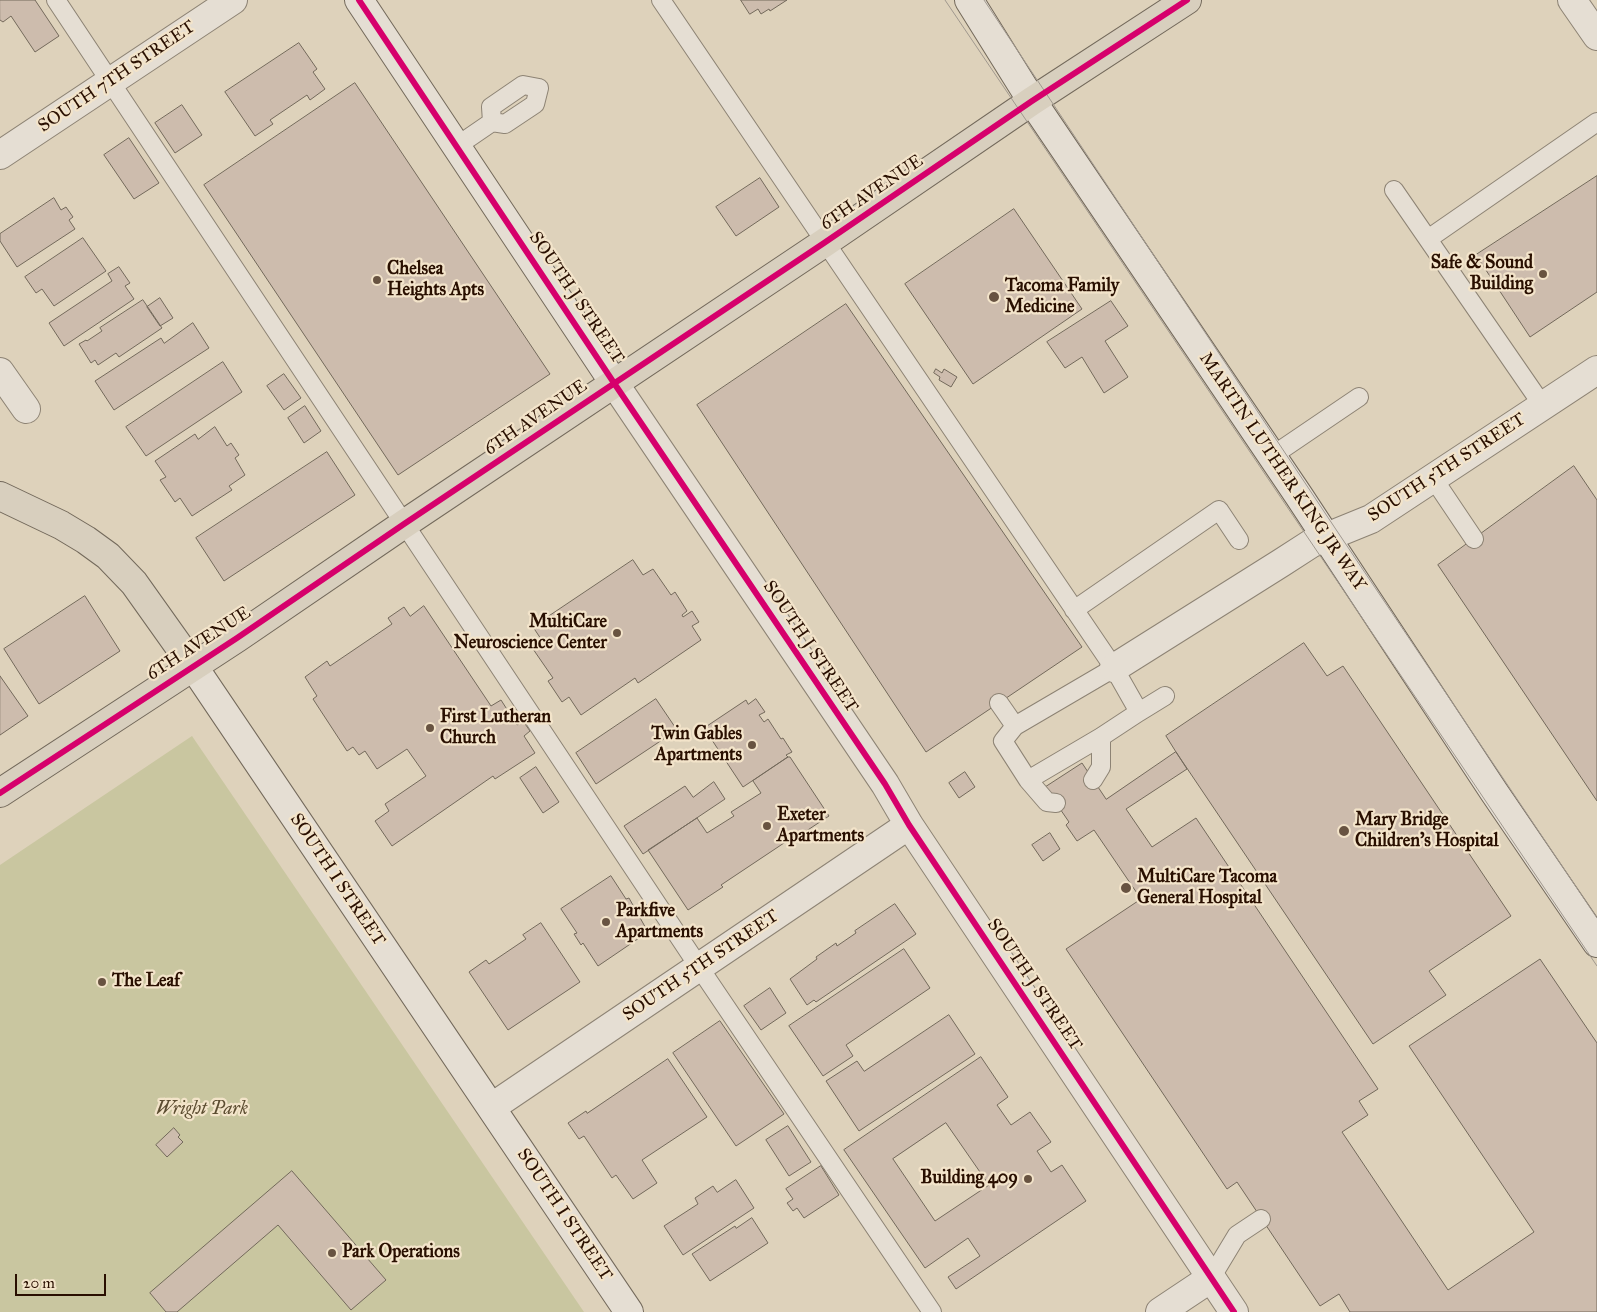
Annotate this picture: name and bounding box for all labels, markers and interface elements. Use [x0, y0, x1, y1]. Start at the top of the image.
street label: SOUTH 7TH STREET [34, 16, 200, 138]
street label: 6TH AVENUE [816, 151, 928, 235]
street label: SOUTH J STREET [524, 228, 628, 368]
place label: Safe & Sound Building [1431, 253, 1533, 296]
place label: Chelsea Heights Apts [387, 259, 484, 302]
marker: Safe & Sound Building [1537, 268, 1549, 280]
marker: Chelsea Heights Apts [371, 274, 383, 286]
place label: Tacoma Family Medicine [1005, 276, 1119, 318]
marker: Tacoma Family Medicine [987, 290, 1001, 304]
street label: MARTIN LUTHER KING JR WAY [1194, 349, 1370, 595]
street label: 6TH AVENUE [480, 376, 592, 460]
street label: SOUTH 5TH STREET [1364, 409, 1530, 527]
street label: SOUTH J STREET [758, 577, 862, 717]
street label: 6TH AVENUE [143, 602, 255, 686]
place label: MultiCare Neuroscience Center [454, 612, 607, 654]
marker: MultiCare Neuroscience Center [611, 627, 623, 639]
place label: First Lutheran Church [440, 707, 551, 750]
marker: First Lutheran Church [424, 722, 436, 734]
place label: Twin Gables Apartments [651, 724, 742, 766]
marker: Twin Gables Apartments [746, 739, 758, 751]
place label: Exeter Apartments [777, 805, 864, 848]
street label: SOUTH I STREET [285, 810, 389, 950]
place label: Mary Bridge Children's Hospital [1355, 810, 1499, 852]
marker: Exeter Apartments [761, 820, 773, 832]
marker: Mary Bridge Children's Hospital [1337, 824, 1351, 838]
place label: MultiCare Tacoma General Hospital [1137, 867, 1277, 910]
marker: MultiCare Tacoma General Hospital [1119, 881, 1133, 895]
place label: Parkfive Apartments [616, 901, 703, 944]
street label: SOUTH 5TH STREET [619, 906, 783, 1026]
street label: SOUTH J STREET [982, 915, 1086, 1055]
marker: Parkfive Apartments [600, 916, 612, 928]
place label: The Leaf [112, 971, 180, 993]
marker: The Leaf [96, 976, 108, 988]
park label: Wright Park [156, 1099, 248, 1121]
street label: SOUTH I STREET [512, 1145, 616, 1285]
place label: Building 409 [921, 1168, 1018, 1190]
marker: Building 409 [1022, 1173, 1034, 1185]
place label: Park Operations [342, 1242, 460, 1264]
marker: Park Operations [326, 1247, 338, 1259]
scale bar [18, 1264, 109, 1296]
text: 20 m [23, 1274, 55, 1292]

